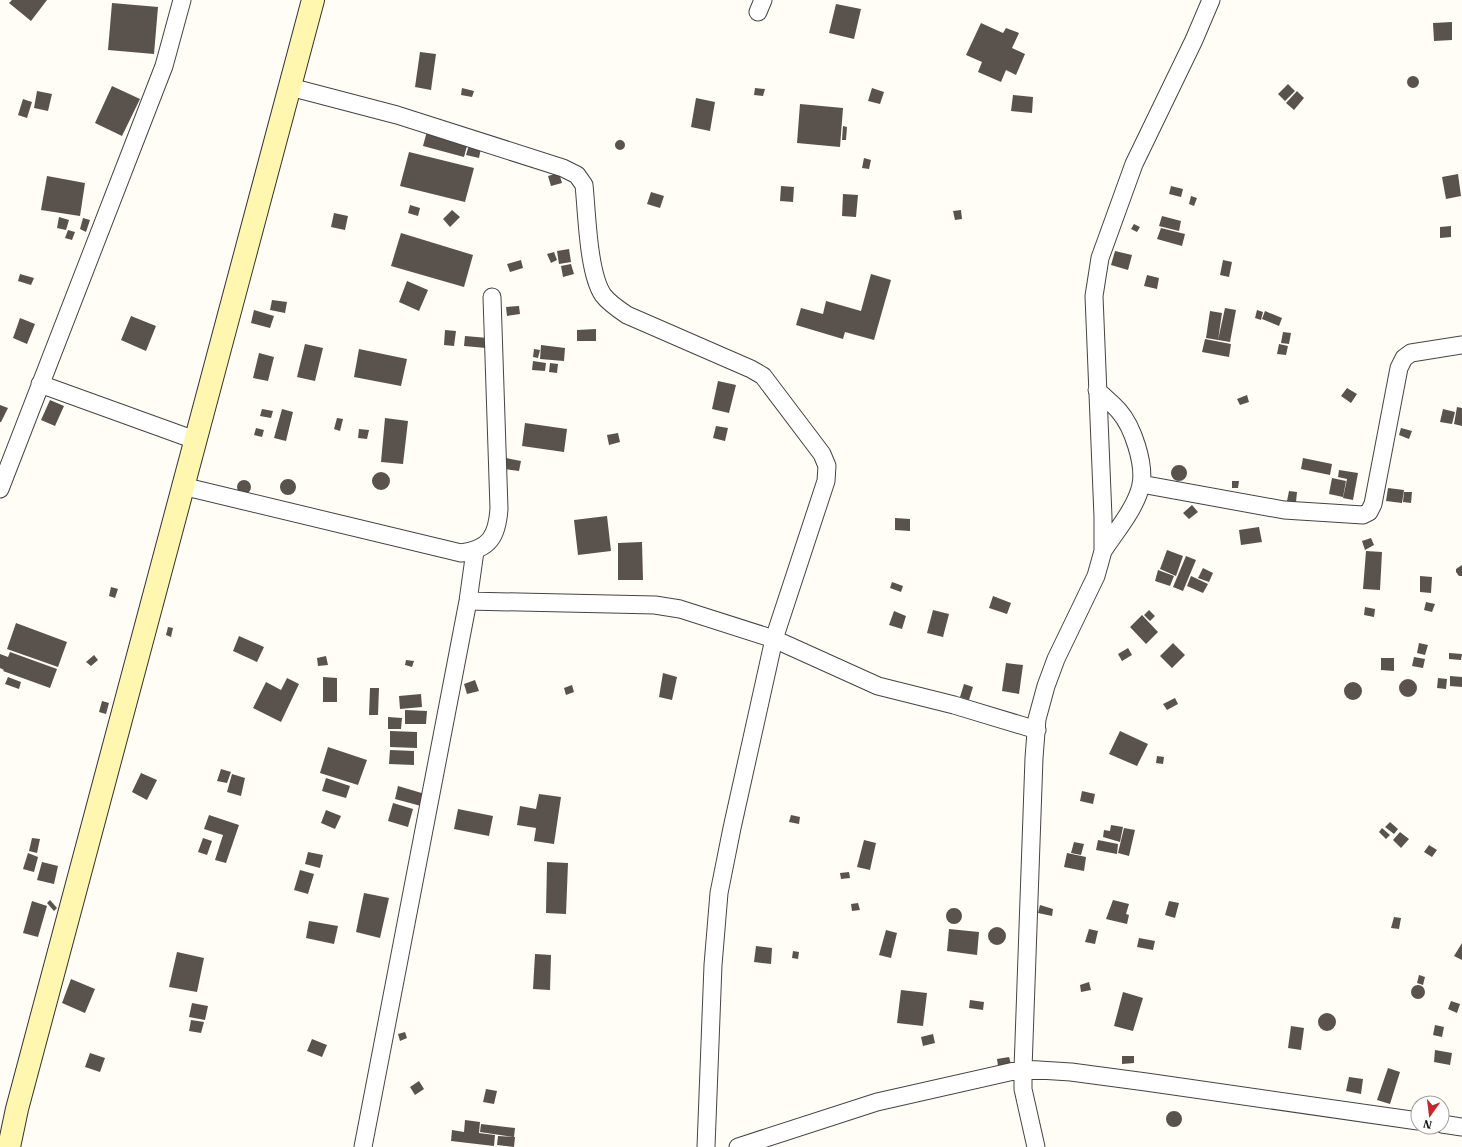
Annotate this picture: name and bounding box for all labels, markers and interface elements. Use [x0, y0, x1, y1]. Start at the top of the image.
north arrow [1410, 1095, 1450, 1135]
text: N [1421, 1117, 1433, 1133]

